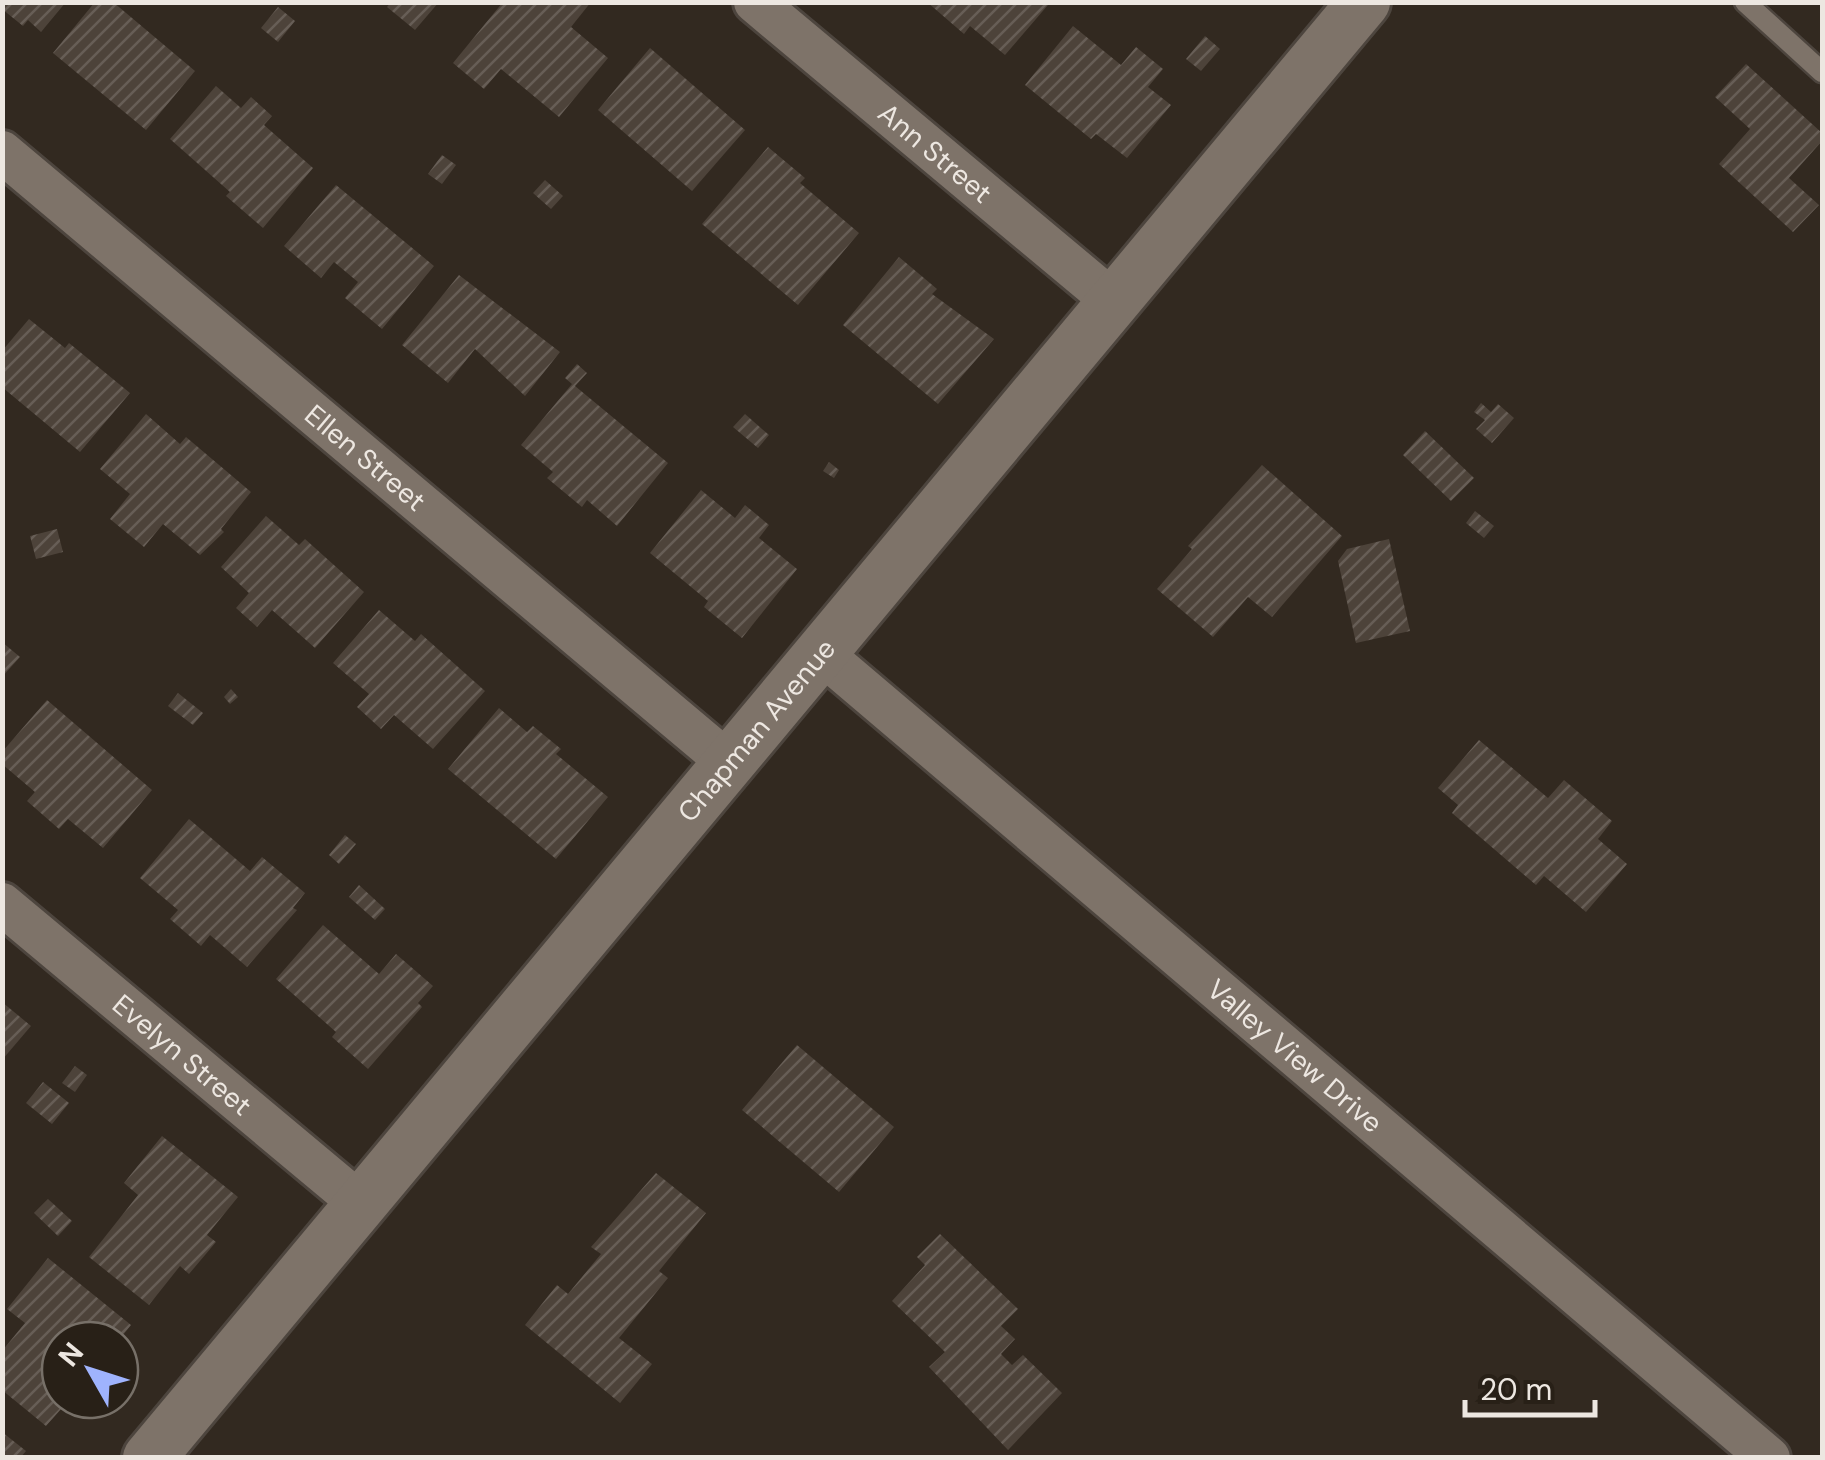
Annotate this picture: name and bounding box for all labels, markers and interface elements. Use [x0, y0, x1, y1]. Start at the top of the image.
street label: Ann Street [871, 94, 1000, 211]
street label: Ellen Street [297, 396, 434, 519]
street label: Chapman Avenue [669, 631, 844, 829]
street label: Valley View Drive [1200, 971, 1391, 1141]
street label: Evelyn Street [105, 986, 260, 1124]
north arrow [40, 1320, 140, 1420]
text: N [50, 1335, 92, 1374]
scale bar [1465, 1355, 1595, 1417]
text: 20 m [1480, 1370, 1552, 1409]

